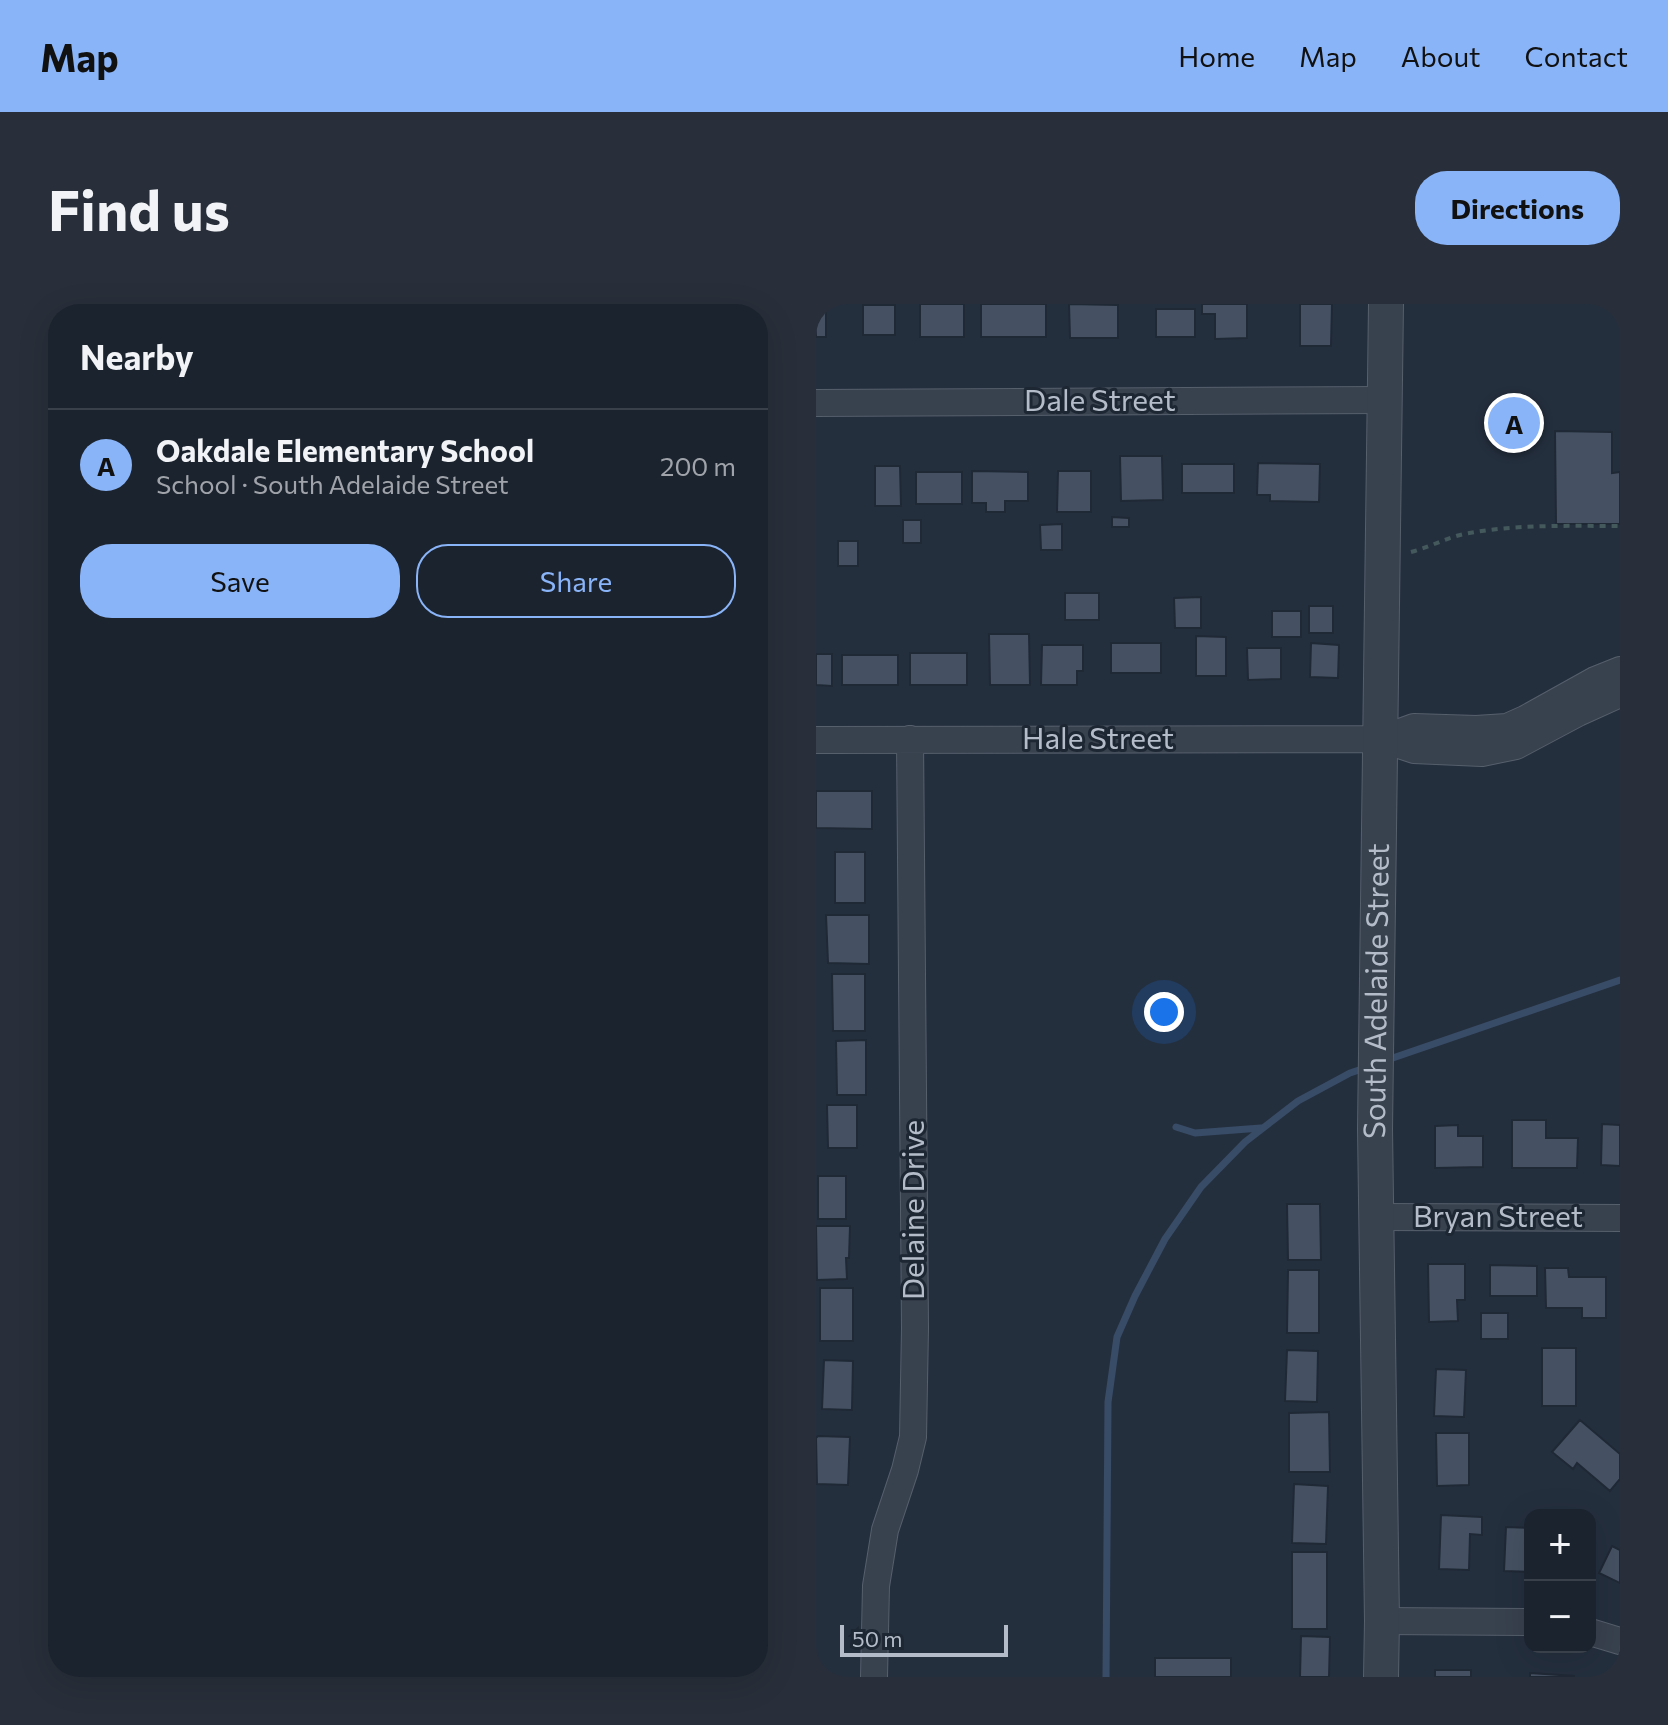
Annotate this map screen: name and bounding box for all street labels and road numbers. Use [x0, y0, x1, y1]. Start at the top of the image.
street label: Dale Street [1024, 380, 1176, 417]
street label: Hale Street [1022, 718, 1174, 755]
street label: South Adelaide Street [1354, 843, 1395, 1139]
street label: Delaine Drive [893, 1120, 930, 1300]
street label: Bryan Street [1413, 1196, 1583, 1233]

